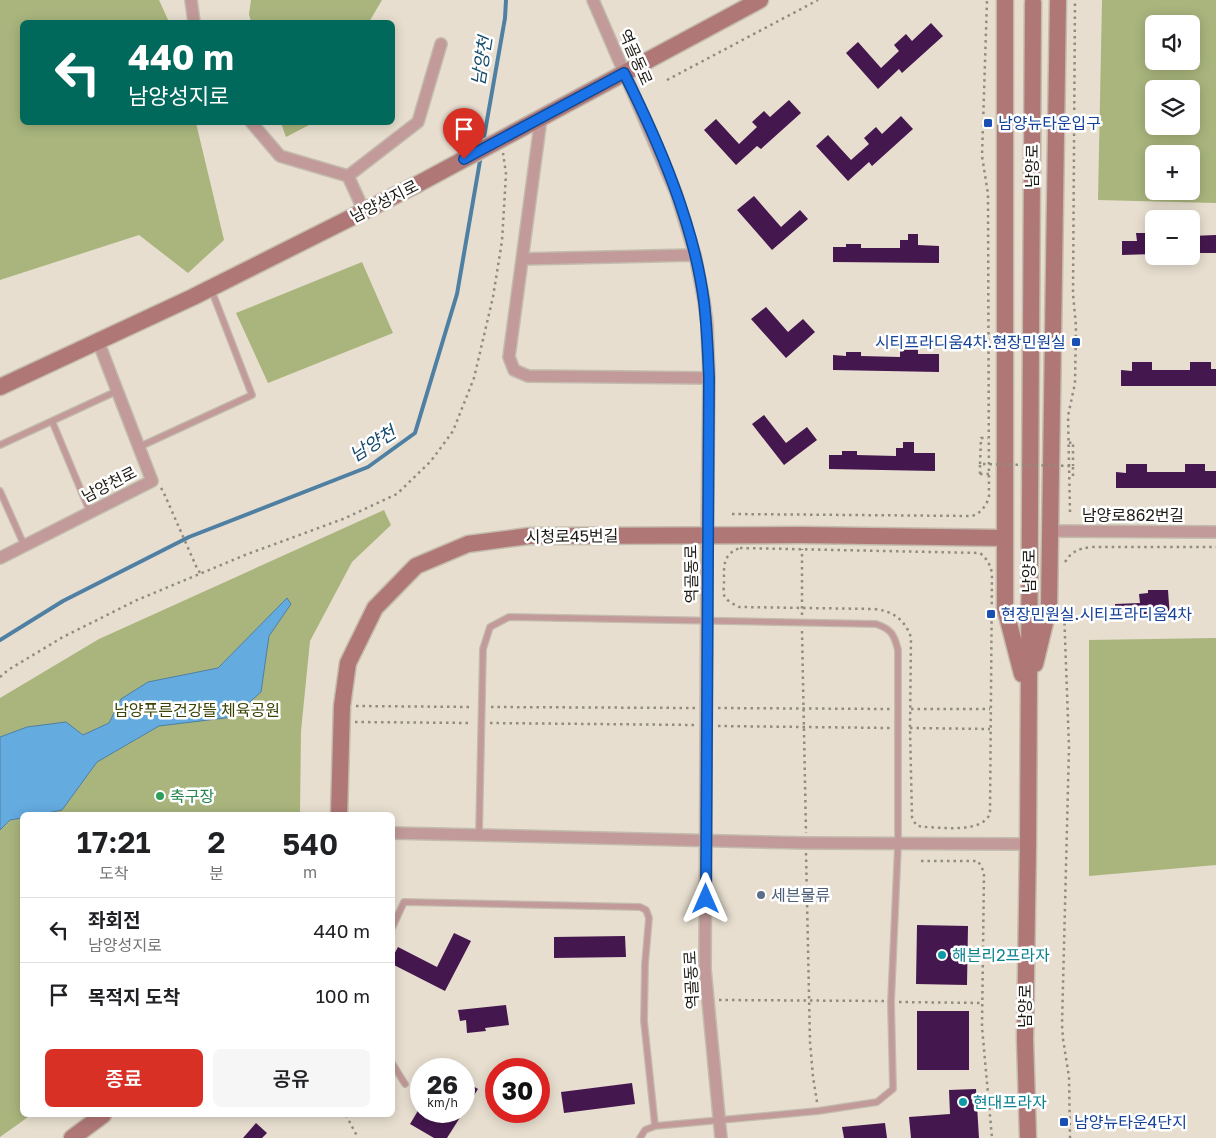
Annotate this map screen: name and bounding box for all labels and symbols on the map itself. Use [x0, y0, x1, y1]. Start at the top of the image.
street label: 역골동로 [615, 26, 657, 88]
water label: 남양천 [466, 32, 496, 87]
pin [443, 108, 485, 159]
place label: 남양뉴타운입구 [998, 113, 1101, 133]
marker: 남양뉴타운입구 [982, 117, 994, 129]
street label: 남양로 [1022, 144, 1042, 188]
street label: 남양성지로 [347, 175, 422, 227]
place label: 시티프라디움4차.현장민원실 [875, 332, 1066, 352]
marker: 시티프라디움4차.현장민원실 [1070, 336, 1082, 348]
water label: 남양천 [346, 419, 401, 466]
street label: 남양천로 [78, 462, 140, 506]
street label: 남양로862번길 [1082, 505, 1184, 525]
street label: 시청로45번길 [526, 525, 618, 547]
street label: 역골동로 [680, 544, 702, 604]
street label: 남양로 [1019, 549, 1039, 593]
place label: 현장민원실.시티프라디움4차 [1001, 604, 1192, 624]
marker: 현장민원실.시티프라디움4차 [985, 608, 997, 620]
park label: 남양푸른건강뜰 체육공원 [114, 700, 280, 720]
place label: 축구장 [170, 786, 214, 806]
marker: 축구장 [154, 790, 166, 802]
position arrow [679, 872, 731, 924]
place label: 세븐물류 [771, 885, 830, 905]
marker: 세븐물류 [755, 889, 767, 901]
place label: 해븐리2프라자 [952, 945, 1050, 965]
marker: 해븐리2프라자 [936, 949, 948, 961]
street label: 역골동로 [679, 950, 703, 1010]
street label: 남양로 [1015, 984, 1035, 1028]
speed limit sign: 30 [485, 1058, 550, 1123]
place label: 현대프라자 [973, 1092, 1047, 1112]
marker: 현대프라자 [957, 1096, 969, 1108]
place label: 남양뉴타운4단지 [1074, 1112, 1187, 1132]
marker: 남양뉴타운4단지 [1058, 1116, 1070, 1128]

